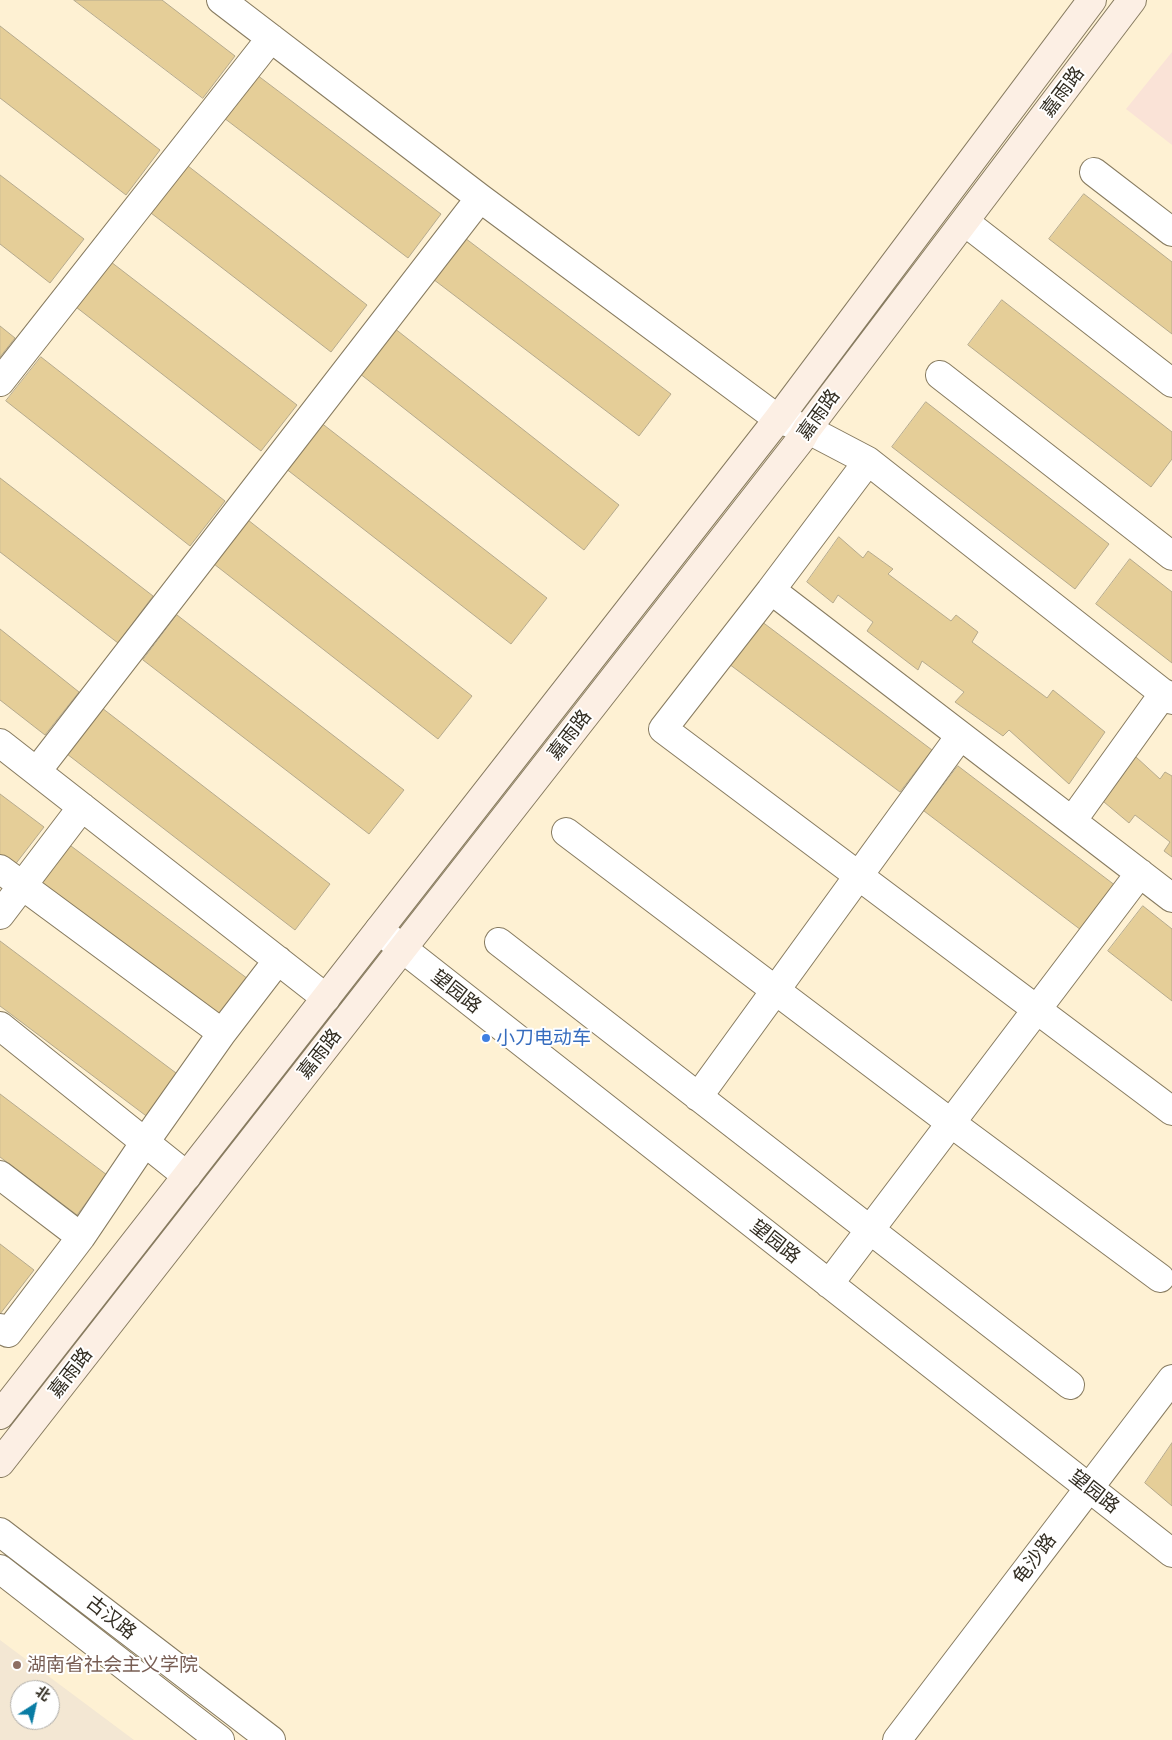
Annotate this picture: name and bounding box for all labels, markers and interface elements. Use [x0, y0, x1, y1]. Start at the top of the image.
street label: 嘉雨路 [1037, 62, 1089, 122]
street label: 嘉雨路 [793, 385, 845, 445]
street label: 嘉雨路 [543, 706, 597, 764]
street label: 望园路 [427, 965, 485, 1019]
street label: 嘉雨路 [293, 1025, 347, 1083]
place label: 小刀电动车 [496, 1027, 591, 1049]
marker: 小刀电动车 [480, 1032, 492, 1044]
street label: 望园路 [746, 1215, 804, 1269]
street label: 嘉雨路 [44, 1344, 98, 1402]
street label: 望园路 [1065, 1465, 1123, 1519]
street label: 龟沙路 [1009, 1529, 1061, 1589]
street label: 古汉路 [82, 1591, 140, 1645]
place label: 湖南省社会主义学院 [27, 1654, 198, 1676]
marker: 湖南省社会主义学院 [11, 1659, 23, 1671]
north arrow [10, 1680, 60, 1730]
text: 北 [32, 1682, 54, 1705]

